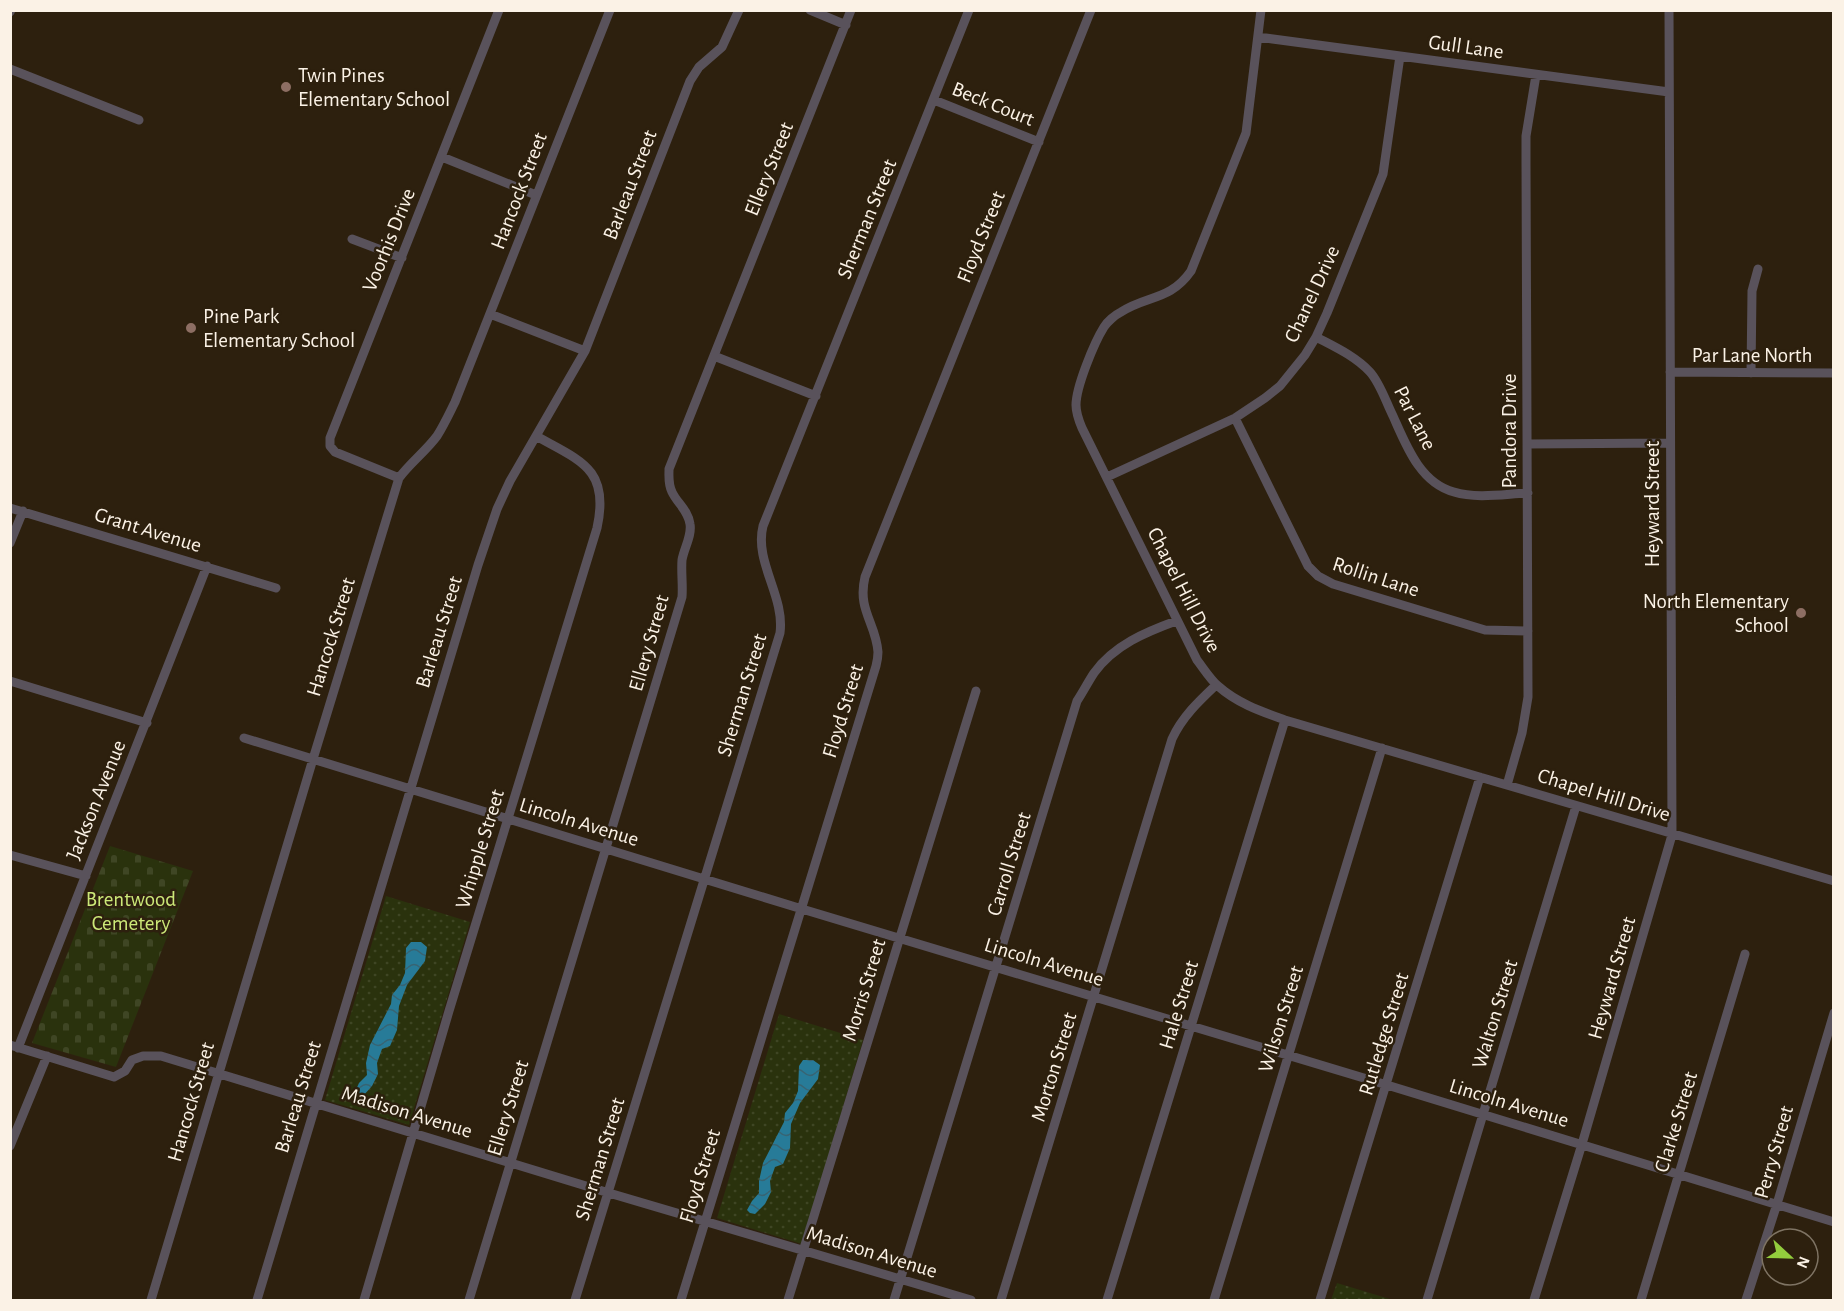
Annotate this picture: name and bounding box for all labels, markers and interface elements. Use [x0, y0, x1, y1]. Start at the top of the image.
street label: Gull Lane [1427, 31, 1505, 63]
place label: Twin Pines Elementary School [298, 65, 450, 110]
street label: Beck Court [949, 78, 1037, 130]
marker: Twin Pines Elementary School [279, 80, 293, 94]
street label: Ellery Street [741, 119, 797, 219]
street label: Barleau Street [599, 127, 661, 243]
street label: Hancock Street [487, 129, 551, 252]
street label: Sherman Street [833, 156, 901, 282]
street label: Voorhis Drive [359, 186, 419, 294]
street label: Floyd Street [953, 188, 1009, 286]
street label: Chanel Drive [1280, 242, 1344, 346]
place label: Pine Park Elementary School [203, 306, 355, 351]
marker: Pine Park Elementary School [184, 321, 198, 335]
street label: Par Lane North [1692, 345, 1812, 366]
street label: Pandora Drive [1499, 373, 1520, 489]
street label: Par Lane [1390, 383, 1440, 453]
street label: Heyward Street [1642, 440, 1663, 567]
street label: Grant Avenue [92, 504, 204, 556]
street label: Chapel Hill Drive [1143, 524, 1225, 656]
street label: Rollin Lane [1330, 553, 1422, 601]
street label: Barleau Street [412, 573, 466, 690]
street label: Hancock Street [303, 575, 359, 699]
place label: North Elementary School [1643, 591, 1789, 636]
street label: Ellery Street [625, 592, 673, 694]
marker: North Elementary School [1794, 606, 1808, 620]
street label: Sherman Street [713, 631, 771, 759]
street label: Floyd Street [819, 661, 867, 760]
street label: Jackson Avenue [63, 737, 129, 863]
street label: Chapel Hill Drive [1535, 765, 1673, 825]
street label: Whipple Street [452, 787, 508, 911]
street label: Lincoln Avenue [517, 794, 641, 850]
street label: Carroll Street [983, 809, 1035, 918]
park label: Brentwood Cemetery [86, 889, 176, 934]
street label: Heyward Street [1584, 914, 1640, 1042]
street label: Lincoln Avenue [982, 934, 1106, 990]
street label: Morris Street [839, 936, 890, 1044]
street label: Walton Street [1468, 957, 1522, 1071]
street label: Hale Street [1156, 958, 1202, 1052]
street label: Wilson Street [1255, 963, 1307, 1075]
street label: Rutledge Street [1355, 970, 1413, 1098]
street label: Morton Street [1027, 1009, 1081, 1124]
street label: Barleau Street [271, 1038, 325, 1155]
street label: Hancock Street [164, 1040, 218, 1164]
street label: Ellery Street [483, 1057, 533, 1158]
street label: Clarke Street [1651, 1069, 1701, 1175]
street label: Lincoln Avenue [1447, 1075, 1571, 1131]
street label: Madison Avenue [339, 1082, 475, 1142]
street label: Sherman Street [571, 1095, 629, 1223]
street label: Perry Street [1751, 1103, 1797, 1201]
street label: Floyd Street [676, 1126, 724, 1225]
street label: Madison Avenue [804, 1222, 940, 1282]
north arrow [1760, 1227, 1820, 1287]
text: N [1793, 1254, 1812, 1270]

